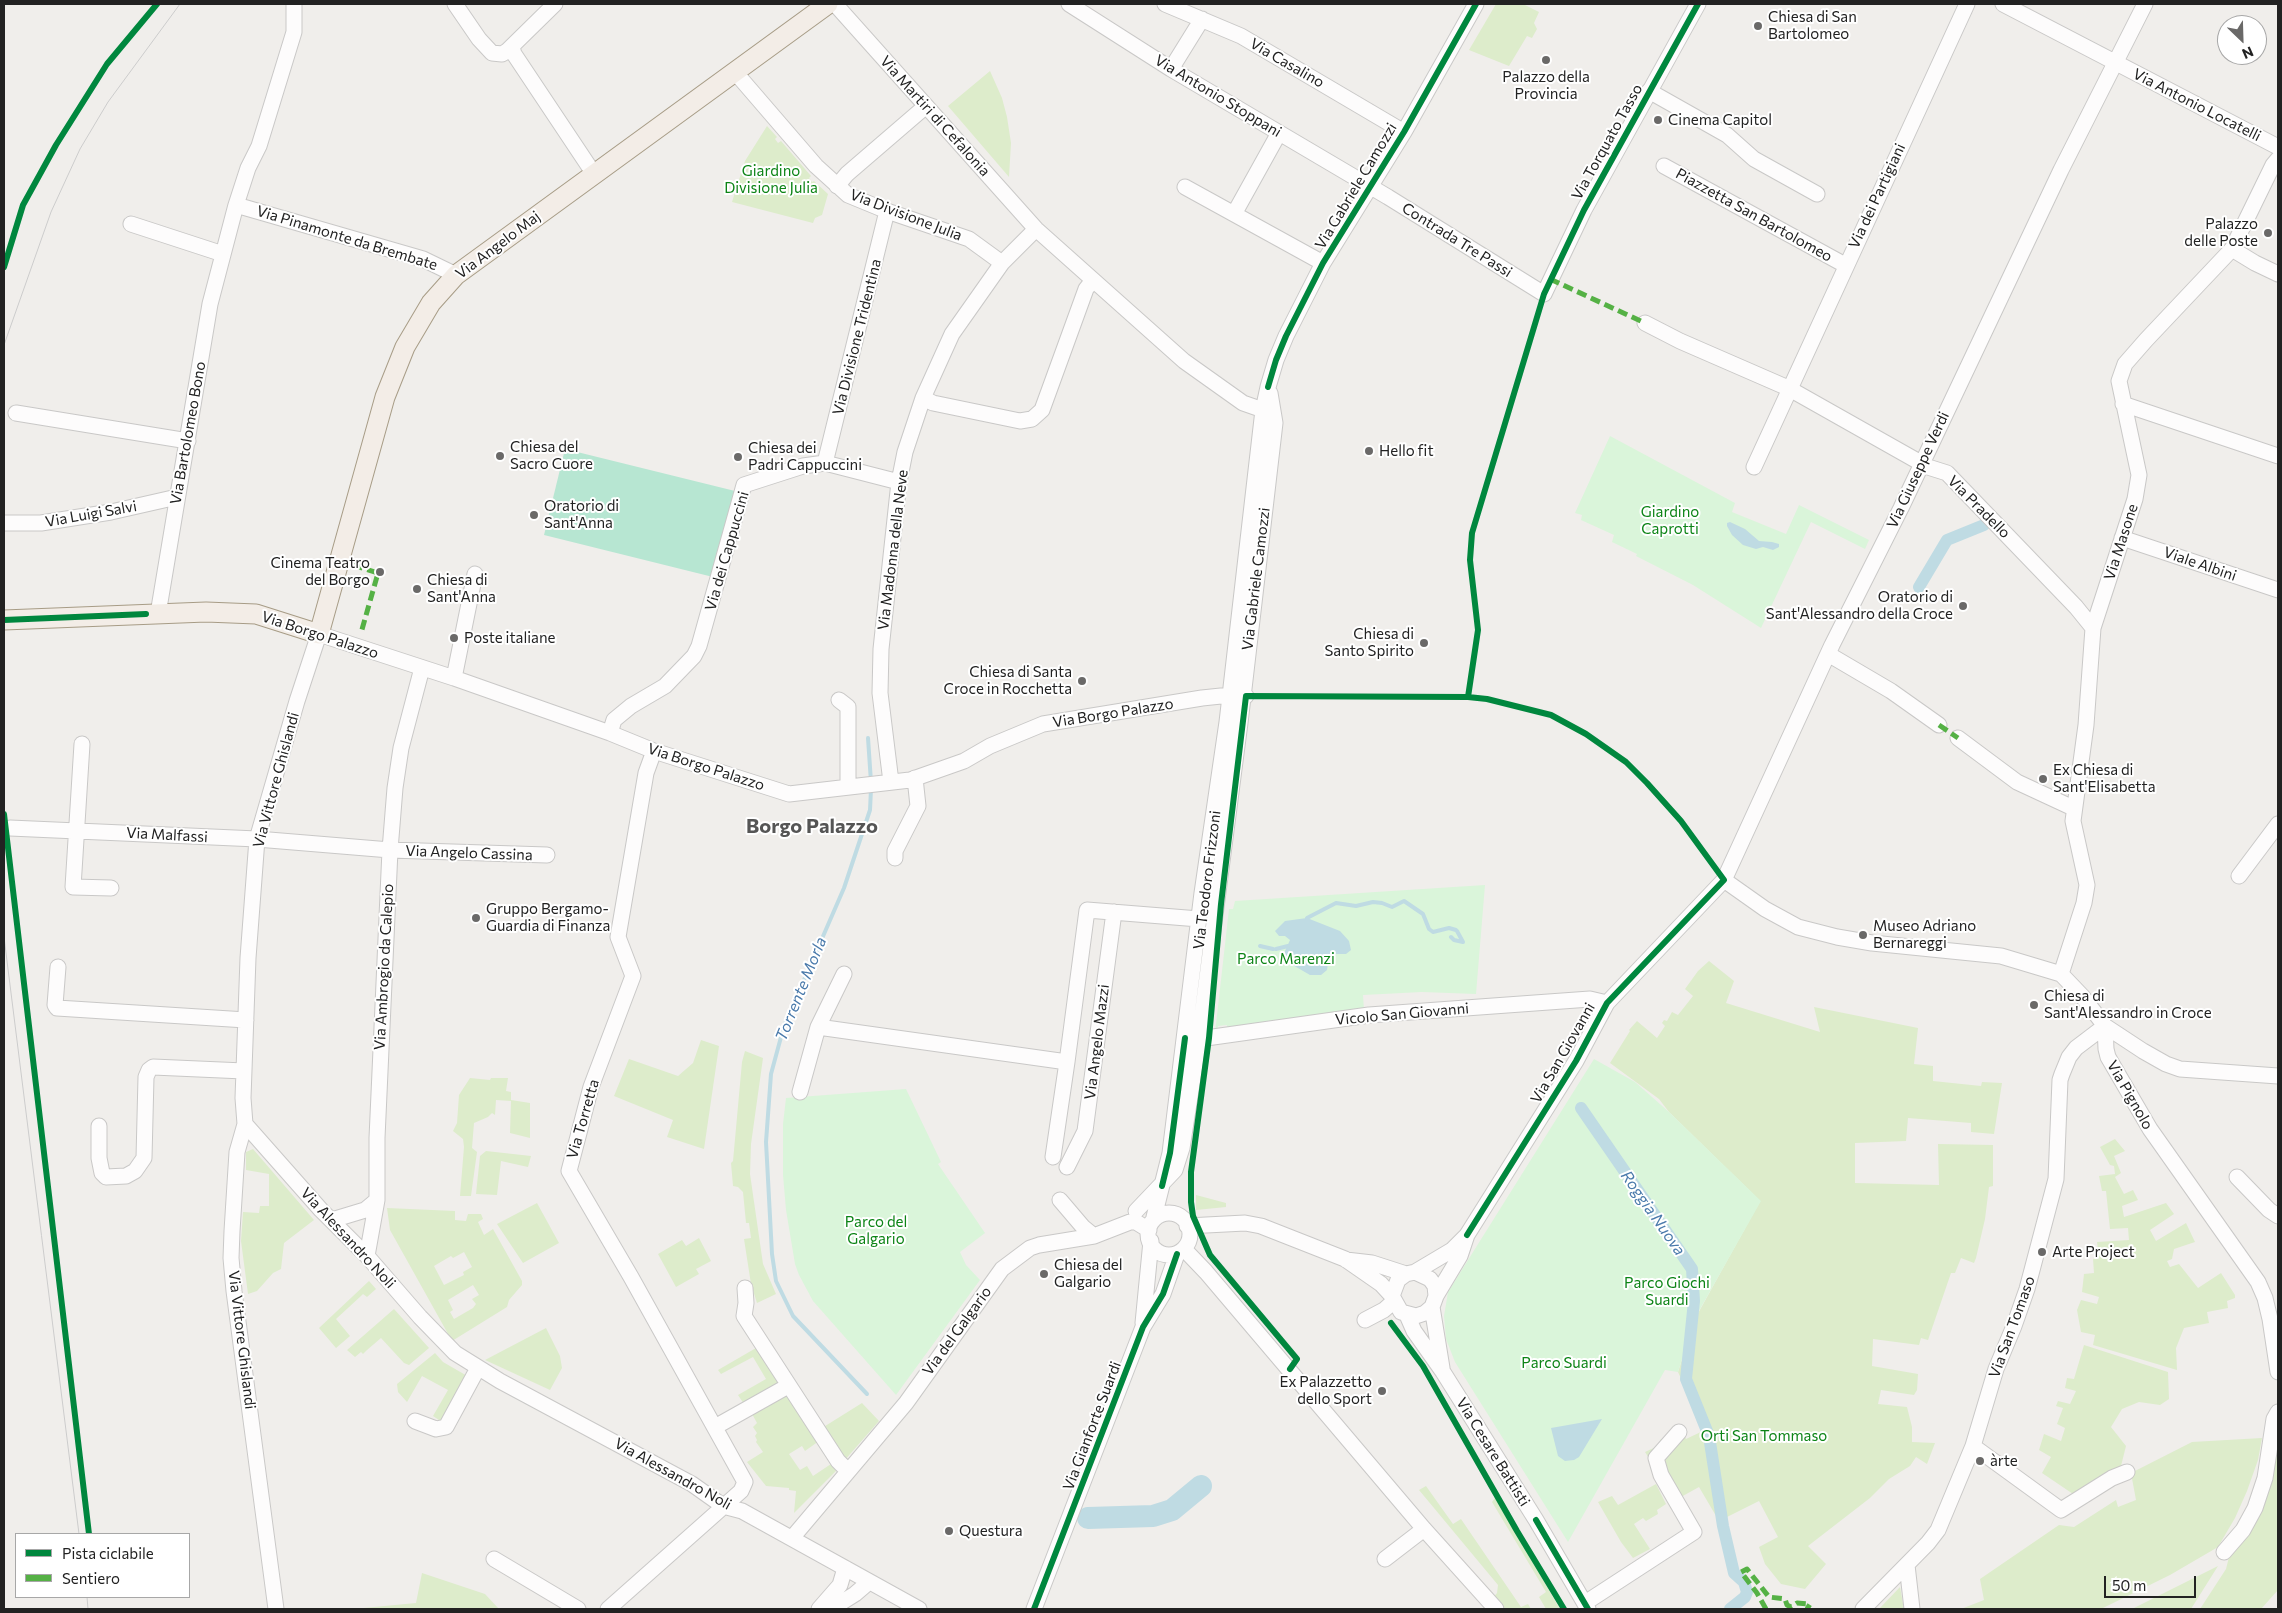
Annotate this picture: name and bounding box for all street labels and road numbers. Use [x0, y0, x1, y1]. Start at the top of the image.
street label: Via Casalino [1247, 34, 1327, 92]
street label: Via Antonio Stoppani [1151, 51, 1285, 141]
street label: Via Martiri di Cefalonia [876, 52, 994, 180]
street label: Via Antonio Locatelli [2130, 65, 2264, 145]
street label: Via Torquato Tasso [1568, 81, 1646, 203]
street label: Via Gabriele Camozzi [1311, 120, 1401, 252]
street label: Via dei Partigiani [1845, 141, 1909, 251]
street label: Piazzetta San Bartolomeo [1673, 164, 1835, 266]
street label: Via Divisione Julia [847, 185, 965, 245]
street label: Contrada Tre Passi [1399, 199, 1515, 281]
street label: Via Pinamonte da Brembate [254, 202, 440, 274]
street label: Via Angelo Maj [452, 207, 544, 283]
street label: Via Divisione Tridentina [829, 257, 885, 417]
street label: Via Bartolomeo Bono [167, 360, 209, 506]
street label: Via Giuseppe Verdi [1883, 409, 1953, 531]
street label: Via Madonna della Neve [874, 469, 912, 631]
street label: Via Pradello [1944, 472, 2014, 542]
street label: Via dei Cappuccini [701, 489, 753, 613]
street label: Via Luigi Salvi [44, 497, 138, 531]
street label: Via Masone [2100, 502, 2142, 582]
street label: Via Gabriele Camozzi [1238, 507, 1274, 651]
street label: Viale Albini [2161, 543, 2239, 585]
street label: Via Borgo Palazzo [259, 608, 381, 662]
street label: Via Borgo Palazzo [1051, 695, 1175, 731]
street label: Via Vittore Ghislandi [249, 710, 303, 850]
street label: Via Borgo Palazzo [645, 740, 767, 794]
street label: Via Teodoro Frizzoni [1190, 809, 1224, 951]
street label: Via Malfassi [126, 824, 208, 846]
street label: Via Angelo Cassina [405, 842, 533, 864]
street label: Via Ambrogio da Calepio [371, 883, 397, 1051]
street label: Via Angelo Mazzi [1081, 983, 1113, 1101]
street label: Vicolo San Giovanni [1334, 999, 1470, 1029]
street label: Via San Giovanni [1527, 1000, 1599, 1106]
street label: Via Pignolo [2103, 1057, 2157, 1133]
street label: Via Torretta [563, 1077, 603, 1161]
street label: Via Alessandro Noli [297, 1184, 399, 1292]
street label: Via Vittore Ghislandi [225, 1270, 259, 1410]
street label: Via San Tomaso [1985, 1274, 2039, 1380]
street label: Via del Galgario [919, 1283, 995, 1379]
street label: Via Gianforte Suardi [1059, 1359, 1125, 1493]
street label: Via Cesare Battisti [1452, 1394, 1534, 1510]
street label: Via Alessandro Noli [611, 1434, 735, 1514]

